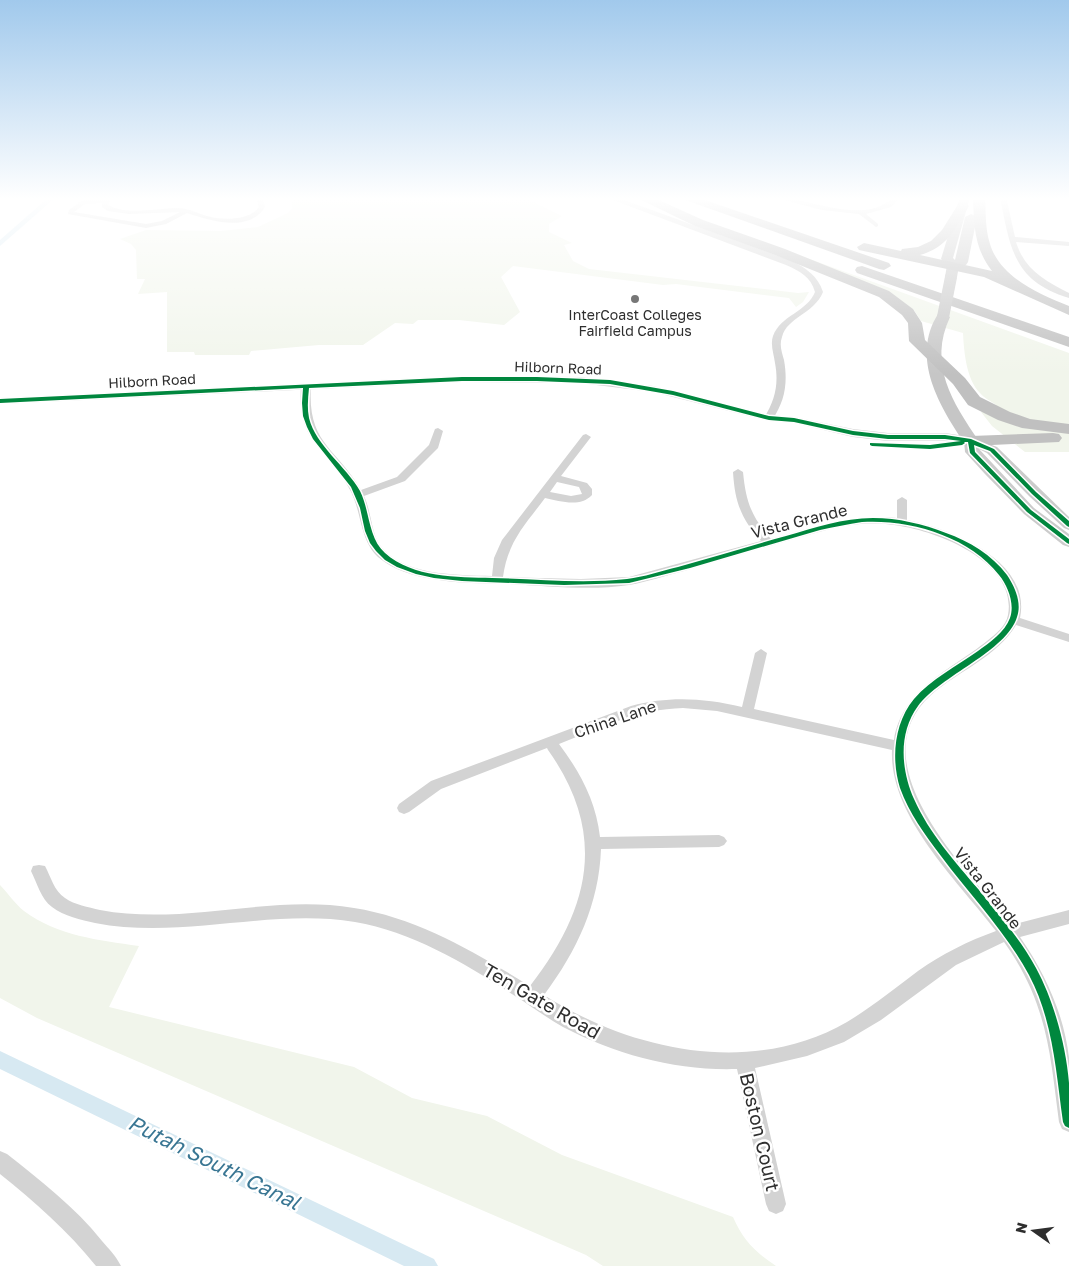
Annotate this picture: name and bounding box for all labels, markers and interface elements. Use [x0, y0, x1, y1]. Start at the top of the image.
marker: InterCoast Colleges Fairfield Campus [629, 293, 641, 305]
place label: InterCoast Colleges Fairfield Campus [568, 306, 702, 339]
street label: Hilborn Road [514, 357, 602, 378]
street label: Hilborn Road [108, 370, 196, 391]
street label: Vista Grande [749, 499, 849, 543]
street label: China Lane [571, 696, 659, 742]
street label: Vista Grande [950, 843, 1026, 933]
street label: Ten Gate Road [480, 958, 605, 1043]
street label: Boston Court [736, 1070, 785, 1193]
water label: Putah South Canal [124, 1109, 306, 1216]
north arrow [1009, 1206, 1059, 1256]
text: N [1011, 1221, 1030, 1235]

